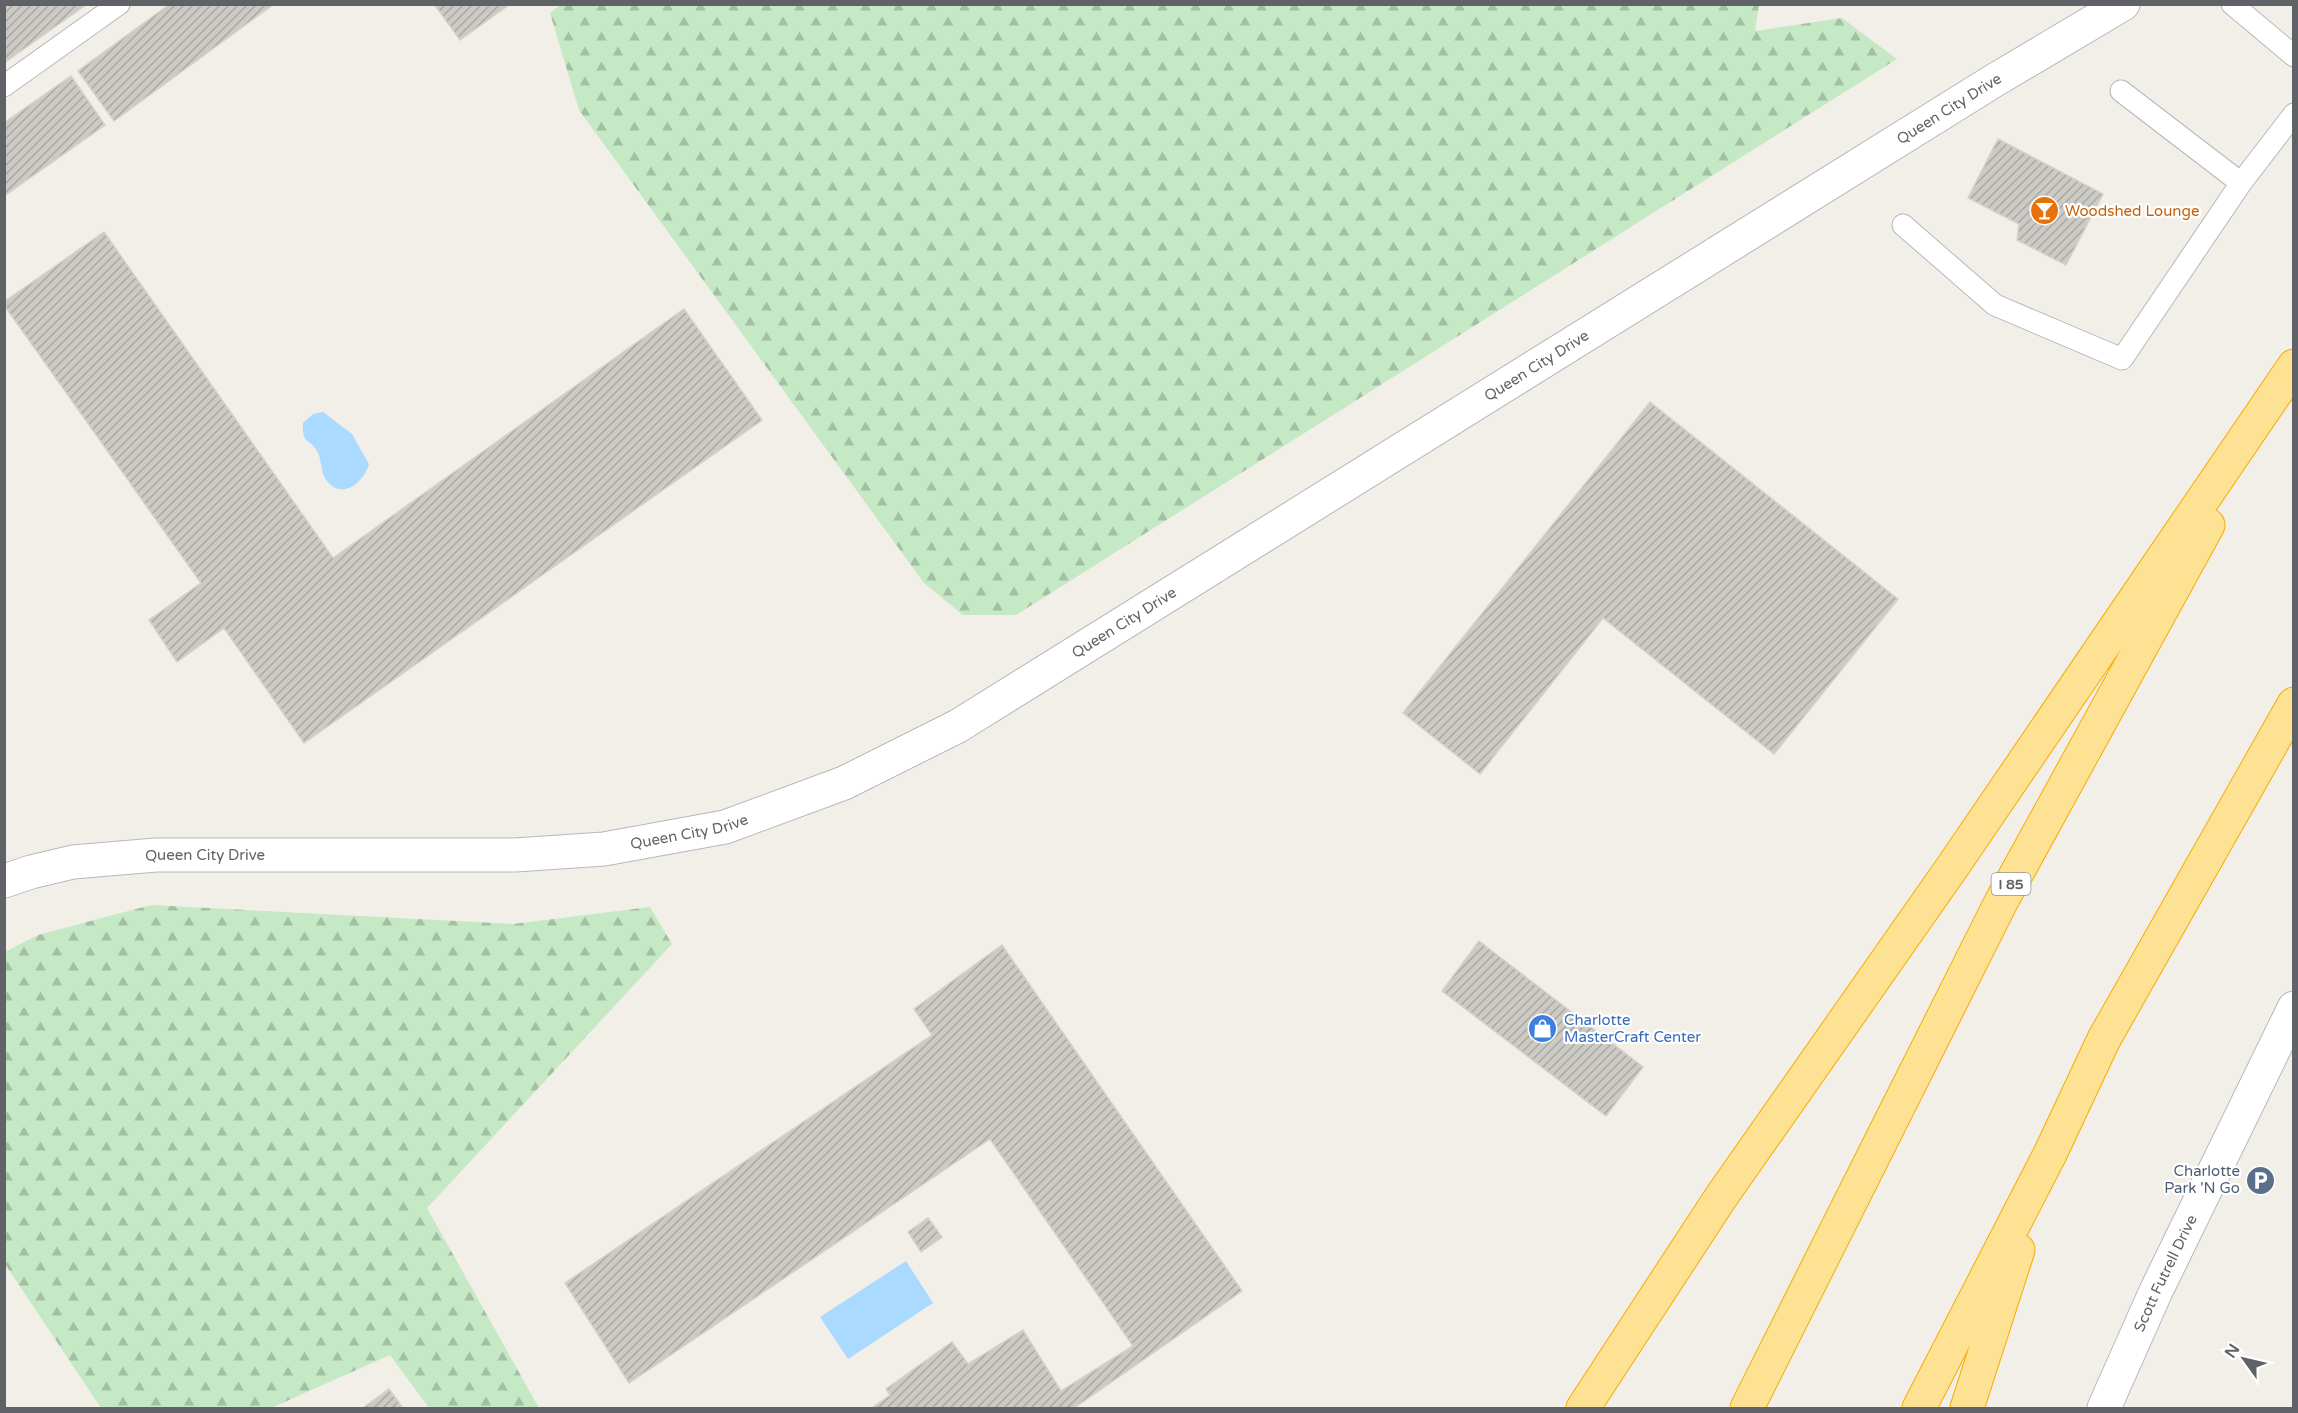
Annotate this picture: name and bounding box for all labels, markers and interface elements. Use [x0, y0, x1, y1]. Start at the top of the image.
street label: Queen City Drive [1893, 69, 2005, 148]
bar icon: Woodshed Lounge [2028, 195, 2060, 227]
place label: Woodshed Lounge [2065, 202, 2199, 220]
street label: Queen City Drive [1481, 326, 1592, 405]
street label: Queen City Drive [1068, 583, 1180, 662]
street label: Queen City Drive [629, 810, 751, 853]
street label: Queen City Drive [144, 846, 265, 865]
road number: I 85 [1992, 873, 2030, 895]
place label: Charlotte MasterCraft Center [1564, 1011, 1701, 1046]
shop icon: Charlotte MasterCraft Center [1527, 1013, 1559, 1045]
place label: Charlotte Park 'N Go [2164, 1162, 2240, 1197]
parking icon: Charlotte Park 'N Go [2245, 1164, 2277, 1196]
street label: Scott Futrell Drive [2130, 1212, 2201, 1335]
north arrow [2214, 1329, 2274, 1389]
text: N [2221, 1340, 2244, 1362]

